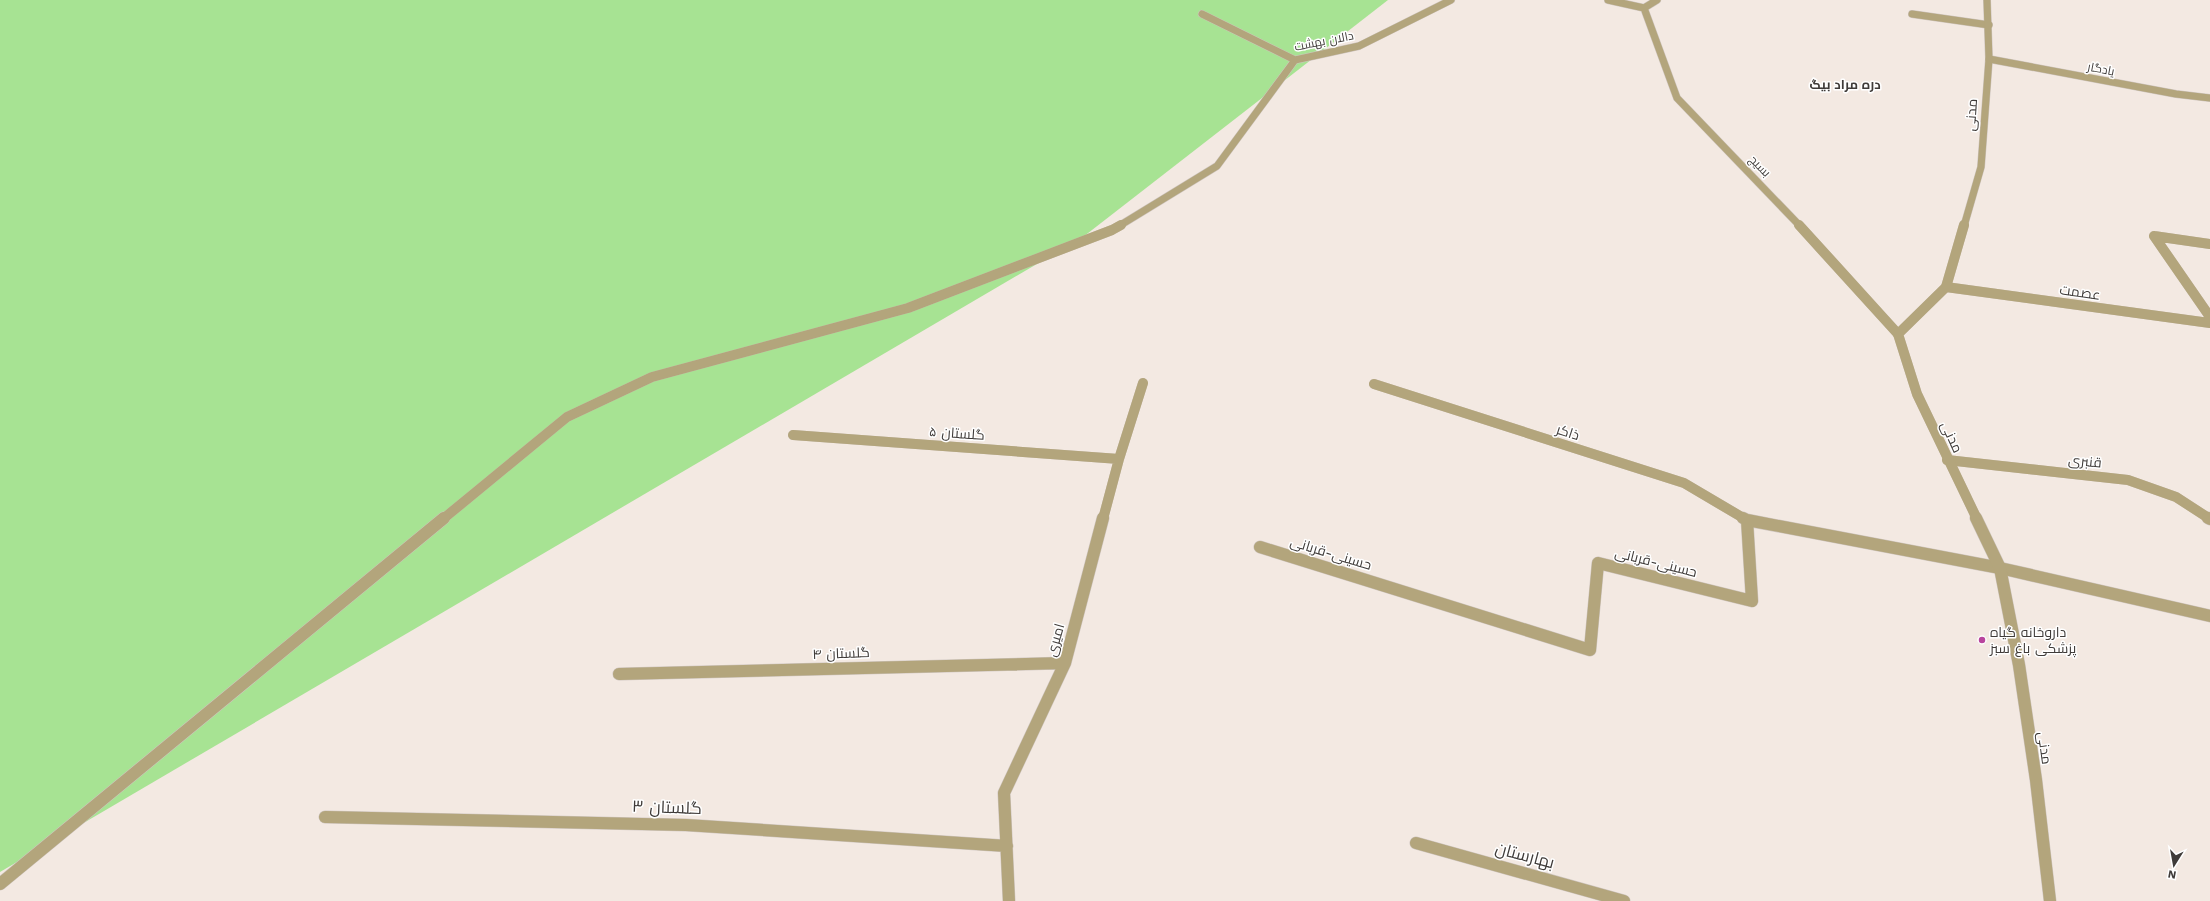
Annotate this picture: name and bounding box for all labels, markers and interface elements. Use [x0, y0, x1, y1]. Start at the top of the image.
street label: دالان بهشت [1293, 28, 1355, 54]
street label: یادگار [2085, 59, 2117, 79]
district label: دره مراد بیگ [1809, 77, 1881, 92]
street label: مدنی [1962, 98, 1980, 132]
street label: بسیج [1746, 152, 1774, 180]
street label: عصمت [2059, 281, 2101, 303]
street label: مدنی [1938, 419, 1966, 455]
street label: ذاکر [1553, 420, 1582, 443]
street label: گلستان ۵ [929, 423, 985, 443]
street label: قنبری [2068, 451, 2102, 471]
street label: حسینی-قربانی [1288, 533, 1374, 573]
street label: حسینی-قربانی [1613, 544, 1699, 580]
street label: امیری [1043, 622, 1067, 658]
place label: داروخانه گیاه پزشکی باغ سبز [1989, 624, 2076, 658]
marker: داروخانه گیاه پزشکی باغ سبز [1977, 635, 1987, 645]
street label: گلستان ۴ [812, 644, 870, 662]
street label: مدنی [2035, 731, 2055, 765]
street label: گلستان ۳ [632, 796, 702, 819]
street label: بهارستان [1493, 837, 1557, 873]
north arrow [2154, 845, 2194, 885]
text: N [2167, 867, 2177, 881]

